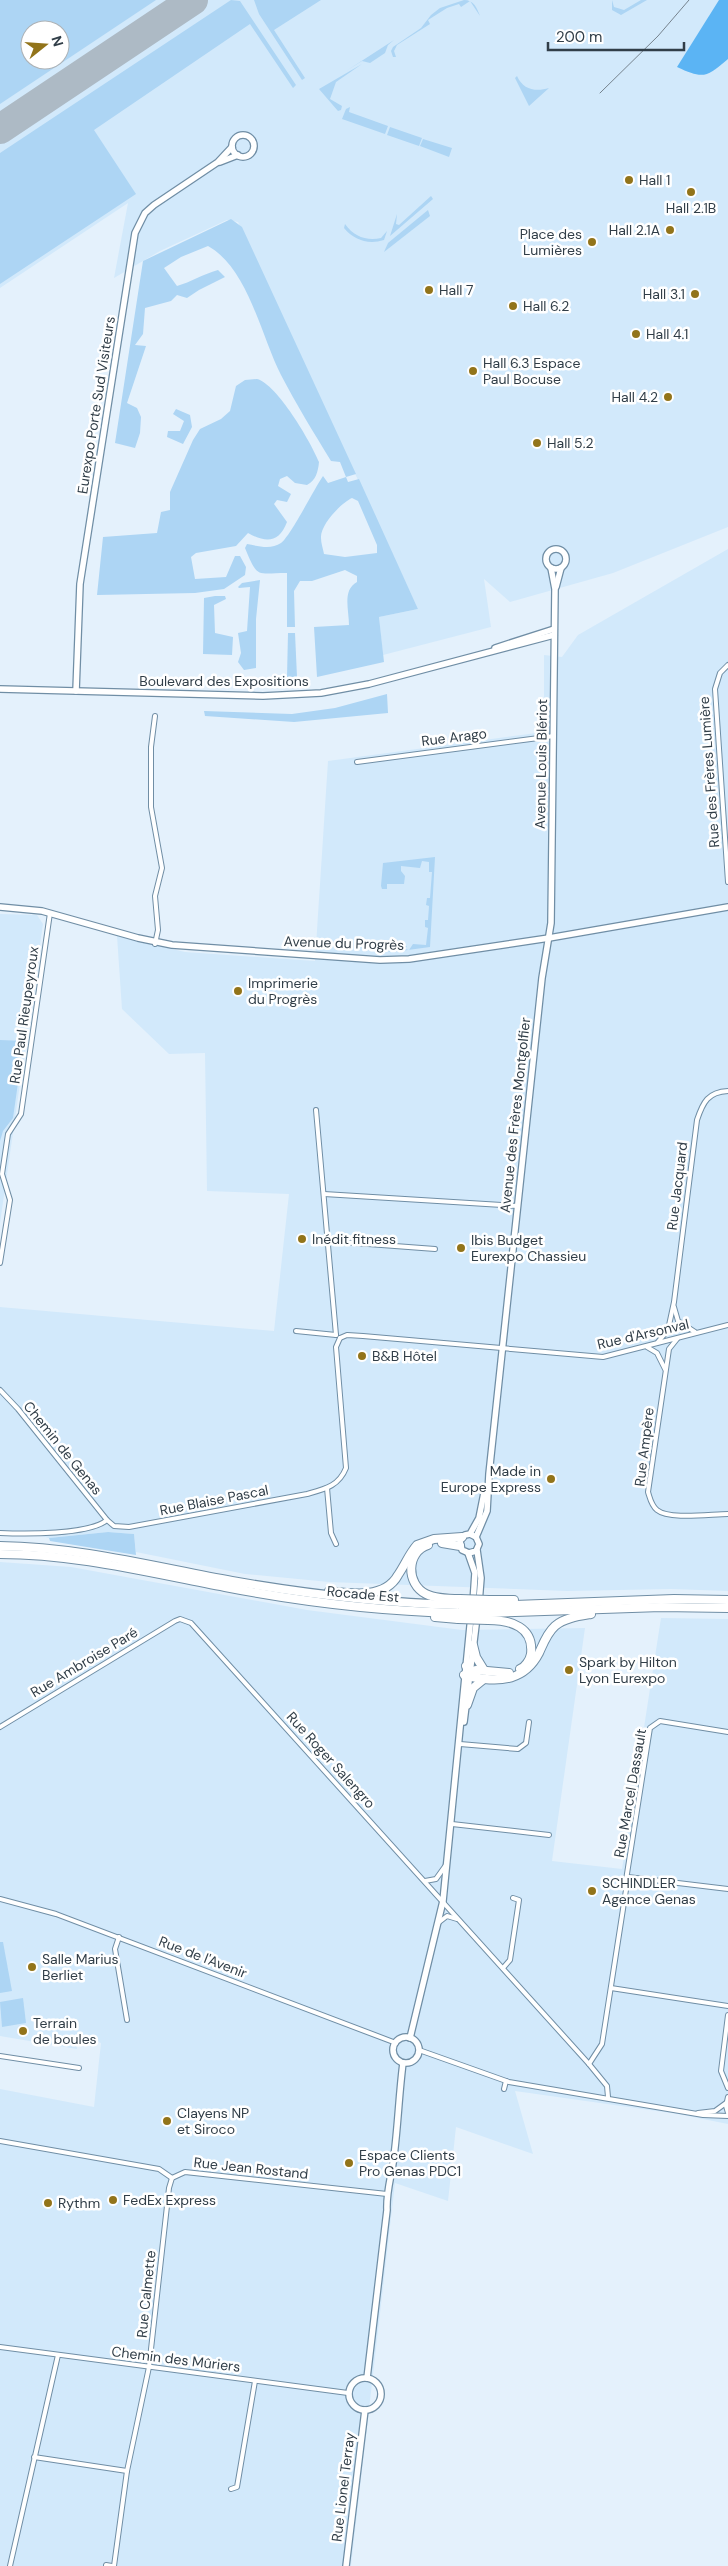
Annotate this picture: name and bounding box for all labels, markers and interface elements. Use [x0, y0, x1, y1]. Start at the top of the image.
north arrow [20, 20, 70, 70]
scale bar [548, 20, 684, 52]
text: 200 m [556, 27, 602, 47]
text: N [47, 34, 68, 49]
place label: Hall 1 [639, 171, 671, 189]
marker: Hall 1 [623, 174, 635, 186]
marker: Hall 2.1B [685, 186, 697, 198]
place label: Hall 2.1B [666, 199, 716, 217]
place label: Hall 2.1A [609, 221, 660, 239]
marker: Hall 2.1A [664, 224, 676, 236]
place label: Place des Lumières [520, 225, 582, 259]
marker: Place des Lumières [586, 236, 598, 248]
place label: Hall 7 [439, 281, 474, 299]
marker: Hall 7 [423, 284, 435, 296]
place label: Hall 3.1 [643, 285, 685, 303]
marker: Hall 3.1 [689, 288, 701, 300]
place label: Hall 6.2 [523, 297, 569, 315]
marker: Hall 6.2 [507, 300, 519, 312]
street label: Eurexpo Porte Sud Visiteurs [73, 315, 119, 495]
place label: Hall 4.1 [646, 325, 688, 343]
marker: Hall 4.1 [630, 328, 642, 340]
place label: Hall 6.3 Espace Paul Bocuse [483, 354, 580, 388]
marker: Hall 6.3 Espace Paul Bocuse [467, 365, 479, 377]
place label: Hall 4.2 [612, 388, 658, 406]
marker: Hall 4.2 [662, 391, 674, 403]
place label: Hall 5.2 [547, 434, 594, 452]
marker: Hall 5.2 [531, 437, 543, 449]
street label: Boulevard des Expositions [139, 672, 309, 690]
street label: Rue des Frères Lumière [695, 696, 723, 848]
street label: Avenue Louis Blériot [531, 699, 551, 829]
street label: Rue Arago [420, 724, 488, 750]
street label: Avenue du Progrès [283, 932, 405, 954]
street label: Rue Paul Rieupeyroux [5, 945, 43, 1085]
place label: Imprimerie du Progrès [248, 974, 318, 1008]
marker: Imprimerie du Progrès [232, 985, 244, 997]
street label: Avenue des Frères Montgolfier [496, 1016, 534, 1214]
street label: Rue Jacquard [663, 1141, 691, 1231]
place label: Inédit fitness [312, 1230, 396, 1248]
place label: Ibis Budget Eurexpo Chassieu [471, 1231, 586, 1265]
marker: Inédit fitness [296, 1233, 308, 1245]
marker: Ibis Budget Eurexpo Chassieu [455, 1242, 467, 1254]
street label: Rue d'Arsonval [595, 1315, 691, 1353]
place label: B&B Hôtel [372, 1347, 437, 1365]
marker: B&B Hôtel [356, 1350, 368, 1362]
street label: Chemin de Genas [20, 1398, 106, 1498]
street label: Rue Ampère [630, 1406, 658, 1487]
place label: Made in Europe Express [441, 1462, 541, 1496]
marker: Made in Europe Express [545, 1473, 557, 1485]
street label: Rue Blaise Pascal [158, 1481, 270, 1519]
street label: Rocade Est [326, 1582, 400, 1606]
street label: Rue Ambroise Paré [27, 1623, 141, 1701]
place label: Spark by Hilton Lyon Eurexpo [579, 1653, 677, 1687]
marker: Spark by Hilton Lyon Eurexpo [563, 1664, 575, 1676]
street label: Rue Roger Salengro [283, 1708, 379, 1812]
street label: Rue Marcel Dassault [610, 1727, 650, 1859]
place label: SCHINDLER Agence Genas [602, 1874, 696, 1908]
marker: SCHINDLER Agence Genas [586, 1885, 598, 1897]
street label: Rue de l'Avenir [156, 1932, 250, 1982]
place label: Salle Marius Berliet [42, 1950, 119, 1984]
marker: Salle Marius Berliet [26, 1961, 38, 1973]
place label: Terrain de boules [33, 2014, 97, 2048]
marker: Terrain de boules [17, 2025, 29, 2037]
place label: Clayens NP et Siroco [177, 2104, 249, 2138]
marker: Clayens NP et Siroco [161, 2115, 173, 2127]
place label: Espace Clients Pro Genas PDC1 [359, 2146, 461, 2180]
street label: Rue Jean Rostand [193, 2153, 309, 2183]
marker: Espace Clients Pro Genas PDC1 [343, 2157, 355, 2169]
place label: FedEx Express [123, 2191, 216, 2209]
place label: Rythm [58, 2194, 100, 2212]
marker: FedEx Express [107, 2194, 119, 2206]
marker: Rythm [42, 2197, 54, 2209]
street label: Rue Calmette [132, 2249, 160, 2339]
street label: Chemin des Mûriers [111, 2342, 241, 2376]
street label: Rue Lionel Terray [327, 2431, 359, 2543]

